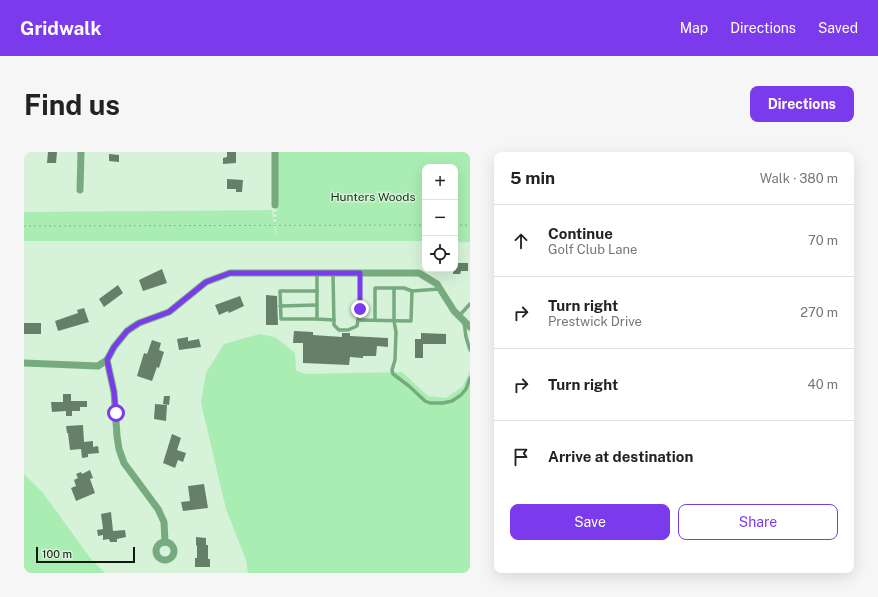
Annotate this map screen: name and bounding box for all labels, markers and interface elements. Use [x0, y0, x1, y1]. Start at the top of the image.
text: Gridwalk [20, 17, 101, 39]
text: Map [680, 20, 708, 36]
text: Directions [730, 20, 796, 36]
text: Saved [818, 20, 858, 36]
button: Directions [750, 86, 854, 122]
text: Find us [24, 88, 120, 121]
map controls [422, 164, 458, 272]
button: + [422, 164, 458, 200]
text: 5 min [510, 168, 555, 188]
text: Walk · 380 m [760, 171, 838, 186]
park label: Hunters Woods [330, 190, 416, 204]
button: − [422, 200, 458, 236]
text: Continue [548, 225, 613, 242]
icon: ahead [510, 230, 532, 252]
text: 70 m [808, 233, 838, 248]
button: locate [422, 236, 458, 272]
text: Golf Club Lane [548, 242, 637, 257]
text: Turn right [548, 297, 618, 314]
route end [351, 300, 369, 318]
icon: right [510, 302, 532, 324]
text: 270 m [800, 305, 838, 320]
text: Prestwick Drive [548, 314, 642, 329]
icon: right [510, 374, 532, 396]
text: Turn right [548, 376, 618, 393]
text: 40 m [807, 377, 838, 392]
route start [107, 404, 125, 422]
icon: arrive [510, 446, 532, 468]
text: Arrive at destination [548, 448, 693, 465]
button: Save [510, 504, 670, 540]
button: Share [678, 504, 838, 540]
scale bar [36, 545, 135, 564]
text: 100 m [42, 548, 72, 560]

